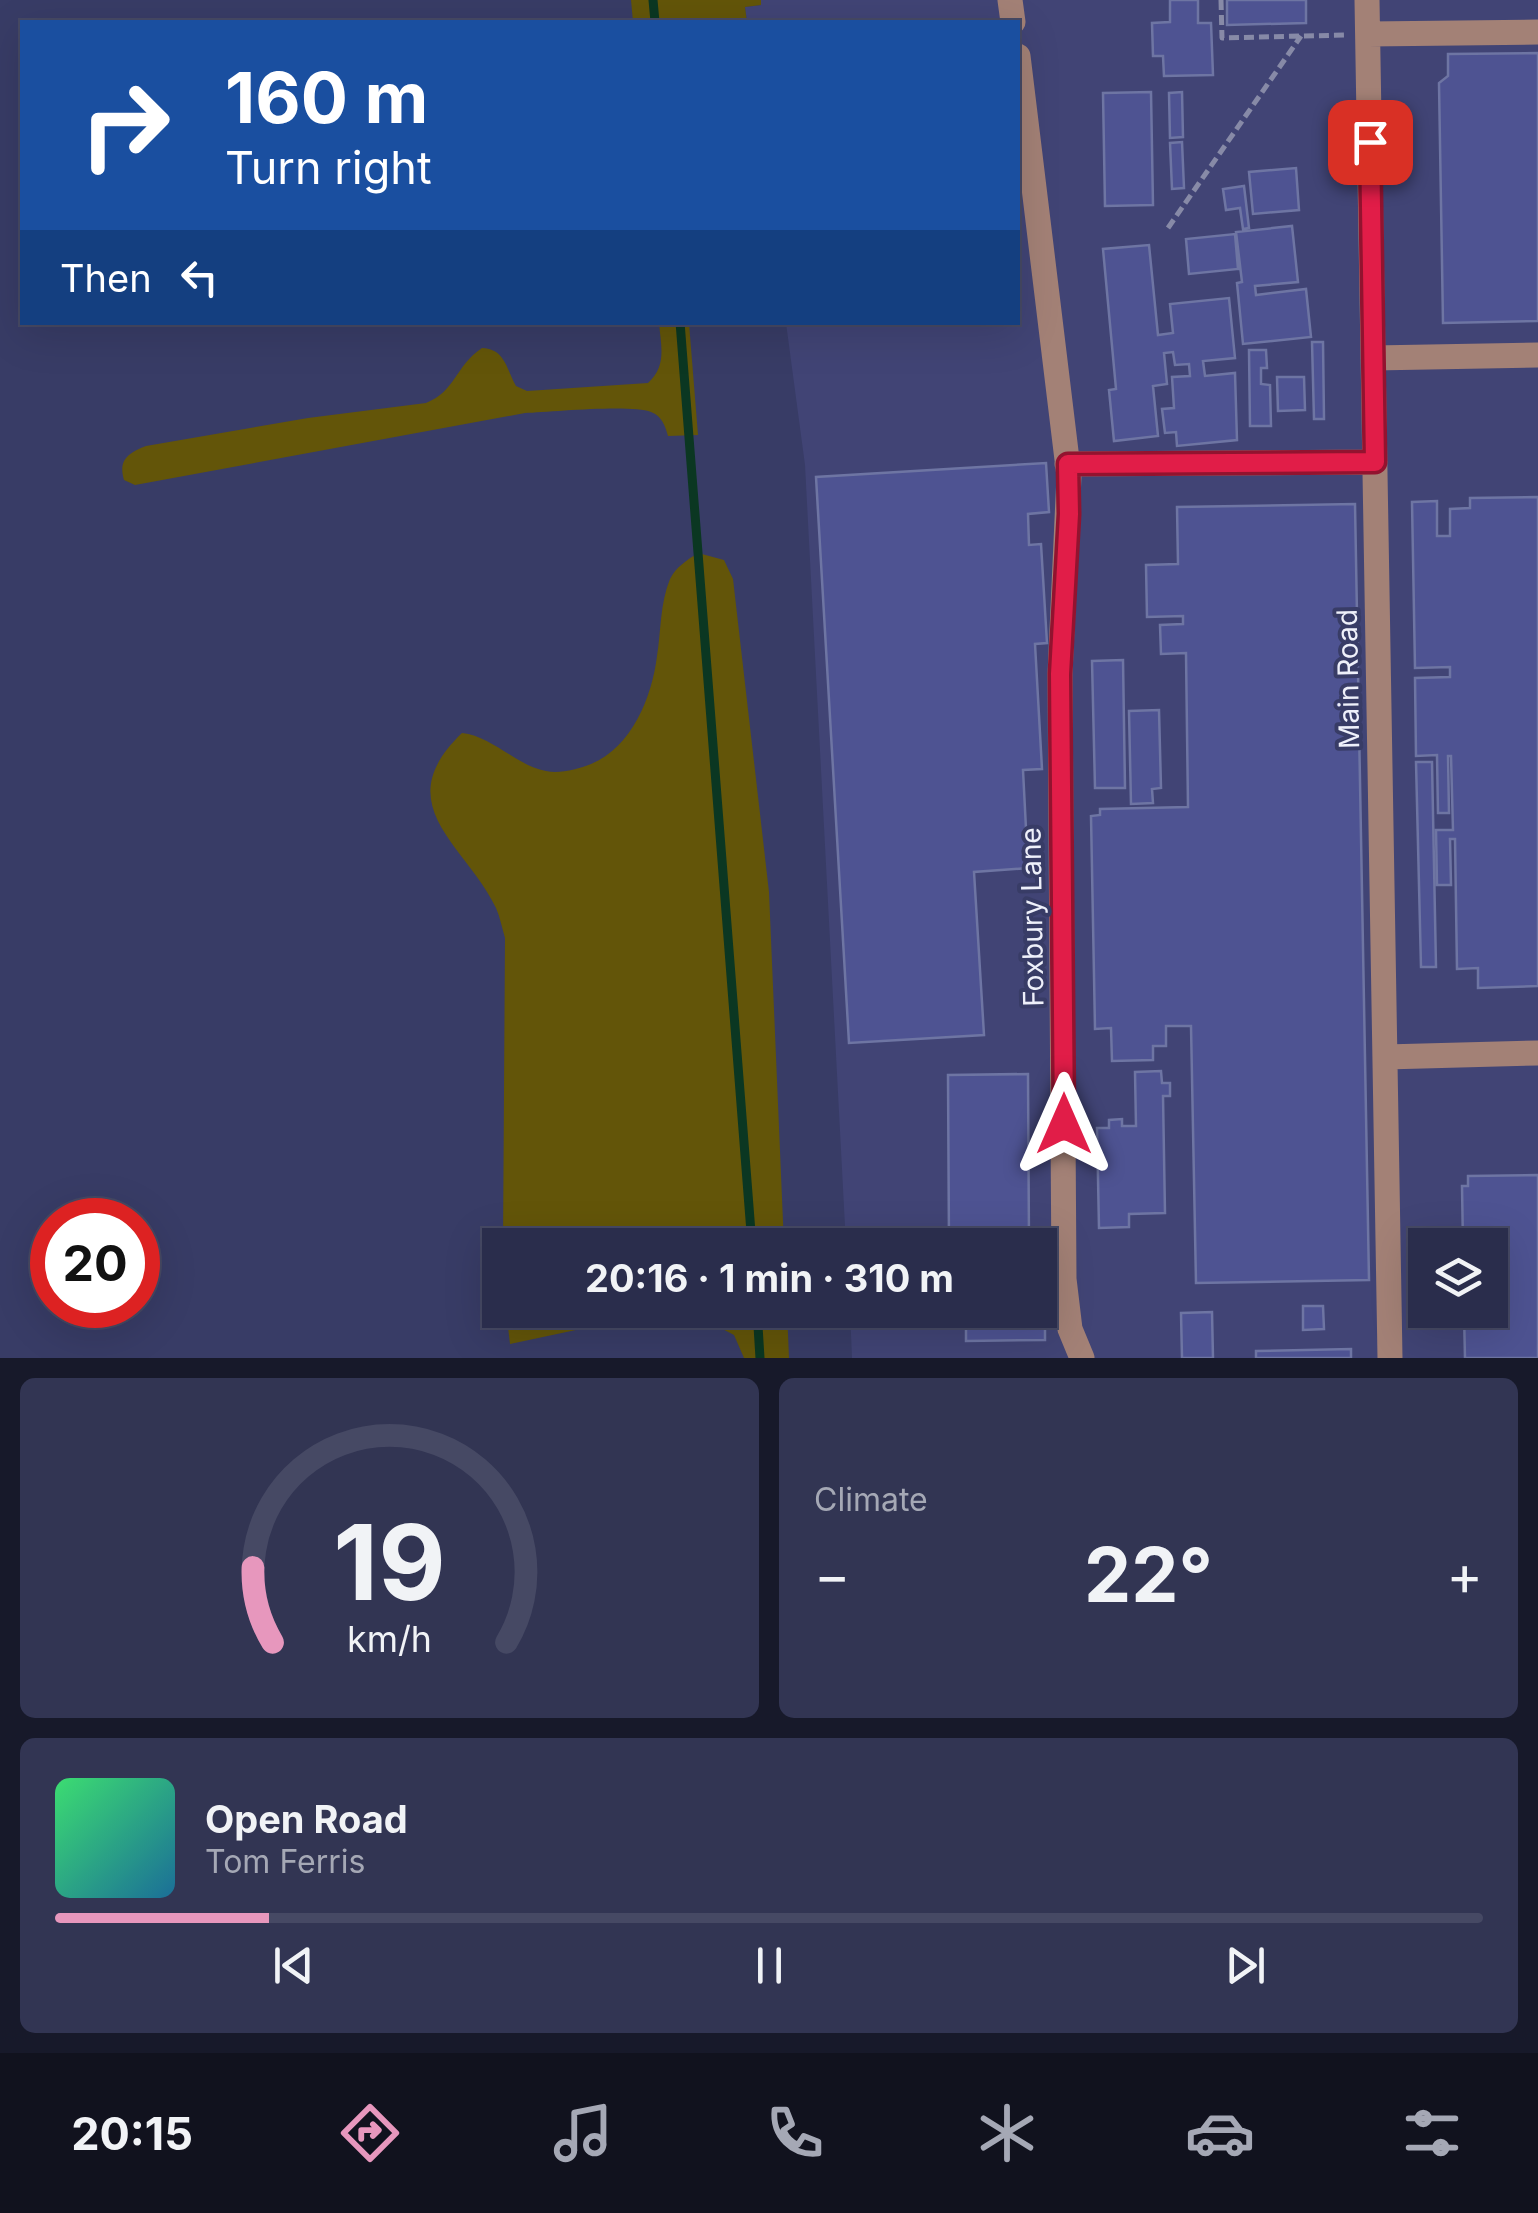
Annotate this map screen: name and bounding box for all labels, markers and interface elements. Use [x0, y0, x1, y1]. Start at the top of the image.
text: 160 m [225, 55, 428, 140]
icon: right [60, 60, 190, 190]
pin [1328, 100, 1413, 185]
icon: arrive [1343, 115, 1398, 170]
text: Turn right [225, 140, 432, 195]
icon: left [172, 250, 227, 305]
text: Then [60, 255, 152, 301]
street label: Main Road [1330, 609, 1366, 749]
street label: Foxbury Lane [1013, 827, 1051, 1007]
position arrow [1012, 1072, 1116, 1176]
speed limit sign: 20 [30, 1198, 160, 1328]
map controls [1408, 1228, 1508, 1328]
button: layers [1408, 1228, 1508, 1328]
text: 20:16 · 1 min · 310 m [585, 1255, 954, 1301]
text: Climate [814, 1480, 928, 1519]
text: 19 [333, 1499, 446, 1625]
text: 22° [1084, 1529, 1213, 1620]
text: − [814, 1542, 850, 1608]
text: + [1447, 1542, 1483, 1608]
text: km/h [347, 1617, 432, 1661]
text: Open Road [205, 1796, 408, 1842]
text: Tom Ferris [205, 1842, 365, 1881]
icon: previous [266, 1938, 321, 1993]
icon: pause [742, 1938, 797, 1993]
icon: next [1218, 1938, 1273, 1993]
icon: directions [335, 2098, 405, 2168]
icon: music [548, 2098, 618, 2168]
icon: phone [760, 2098, 830, 2168]
icon: climate [972, 2098, 1042, 2168]
icon: car [1185, 2098, 1255, 2168]
icon: filters [1397, 2098, 1467, 2168]
text: 20:15 [71, 2106, 193, 2161]

